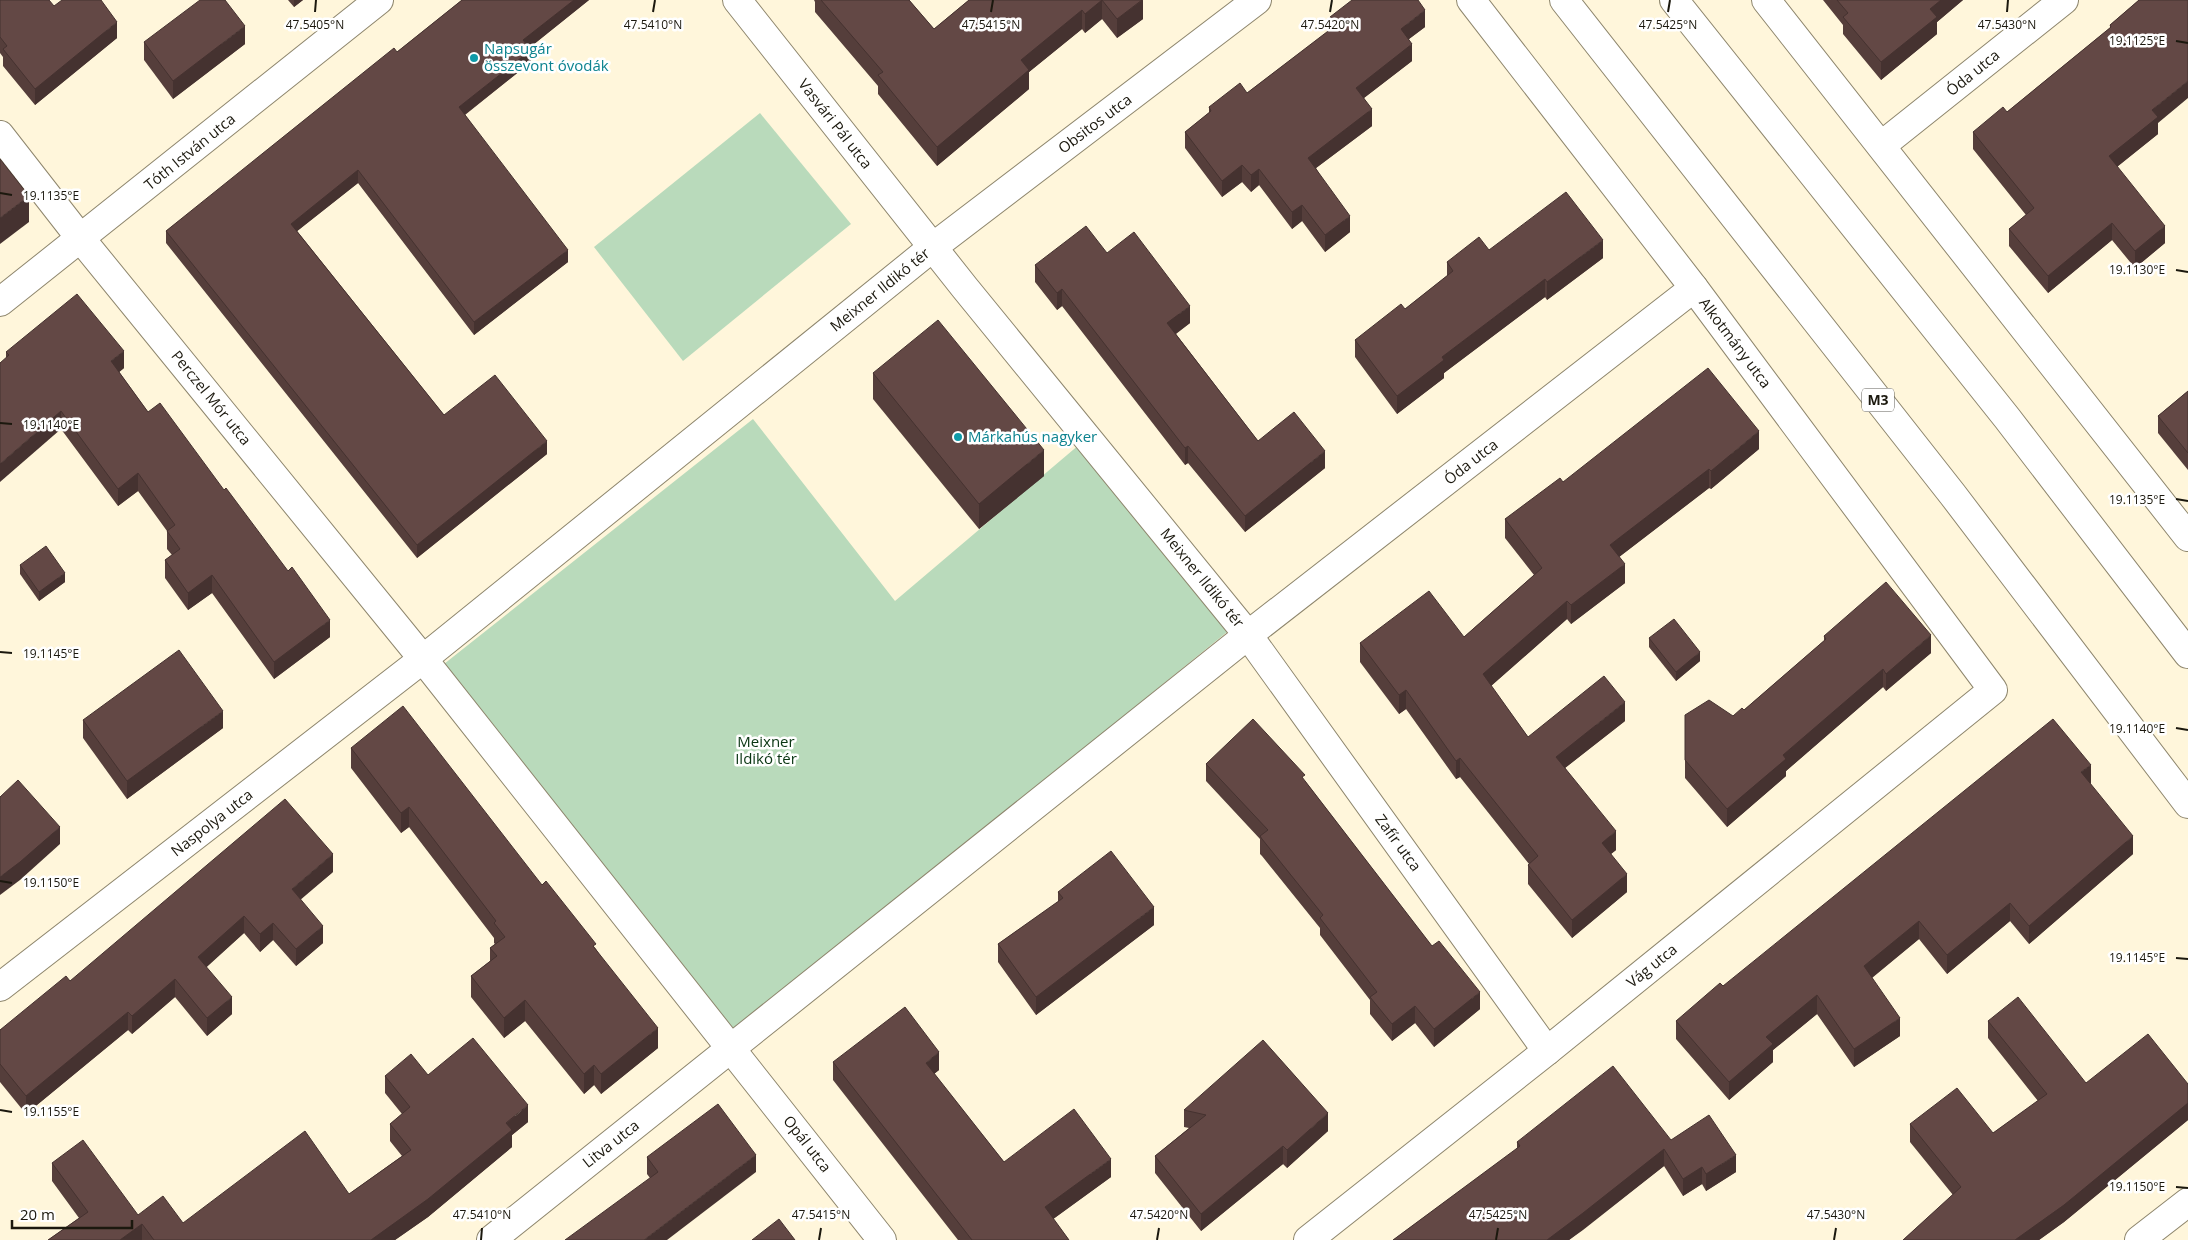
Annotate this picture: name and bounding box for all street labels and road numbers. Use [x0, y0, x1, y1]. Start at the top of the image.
street label: Óda utca [1942, 45, 2003, 100]
street label: Vasvári Pál utca [794, 74, 877, 173]
street label: Obsitos utca [1054, 89, 1135, 157]
street label: Tóth István utca [140, 108, 239, 194]
street label: Meixner Ildikó tér [825, 243, 933, 336]
street label: Alkotmány utca [1695, 293, 1776, 392]
street label: Perczel Mór utca [167, 346, 256, 449]
road number: M3 [1862, 388, 1894, 412]
street label: Óda utca [1439, 434, 1501, 489]
street label: Meixner Ildikó tér [1156, 523, 1249, 631]
street label: Naspolya utca [166, 784, 256, 860]
street label: Zafír utca [1371, 810, 1426, 875]
street label: Vág utca [1622, 939, 1681, 992]
street label: Opál utca [779, 1111, 836, 1176]
street label: Litva utca [578, 1115, 643, 1172]

